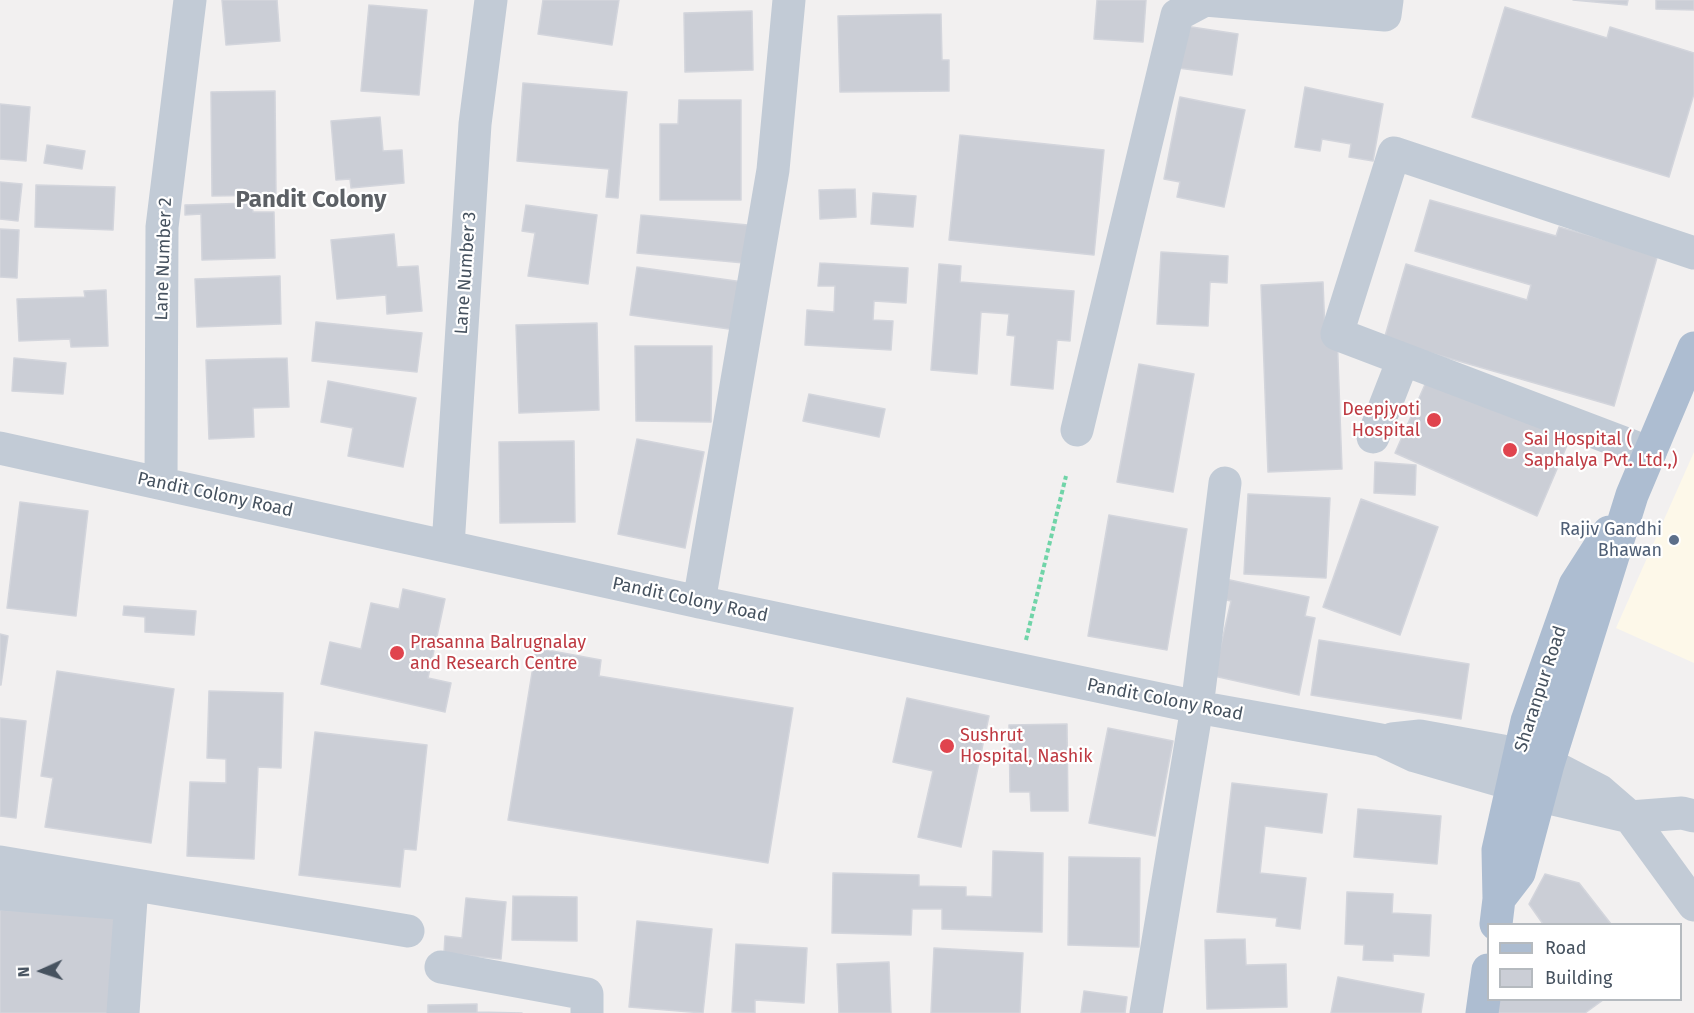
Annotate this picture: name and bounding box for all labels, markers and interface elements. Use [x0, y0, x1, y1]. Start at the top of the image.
district label: Pandit Colony [236, 186, 386, 214]
street label: Lane Number 2 [151, 197, 177, 321]
street label: Lane Number 3 [451, 211, 481, 335]
place label: Deepjyoti Hospital [1342, 399, 1420, 442]
marker: Deepjyoti Hospital [1425, 411, 1443, 429]
place label: Sai Hospital ( Saphalya Pvt. Ltd.,) [1524, 429, 1678, 472]
marker: Sai Hospital ( Saphalya Pvt. Ltd.,) [1501, 441, 1519, 459]
street label: Pandit Colony Road [135, 468, 295, 522]
place label: Rajiv Gandhi Bhawan [1560, 519, 1662, 562]
marker: Rajiv Gandhi Bhawan [1667, 533, 1681, 547]
street label: Pandit Colony Road [610, 573, 770, 627]
street label: Sharanpur Road [1510, 623, 1572, 755]
place label: Prasanna Balrugnalay and Research Centre [410, 632, 586, 674]
marker: Prasanna Balrugnalay and Research Centre [388, 644, 406, 662]
street label: Pandit Colony Road [1085, 674, 1245, 726]
place label: Sushrut Hospital, Nashik [960, 725, 1092, 768]
marker: Sushrut Hospital, Nashik [938, 737, 956, 755]
legend [1487, 923, 1682, 1001]
text: Road [1545, 937, 1587, 959]
north arrow [12, 941, 72, 1001]
text: N [14, 966, 33, 978]
text: Building [1545, 967, 1612, 989]

